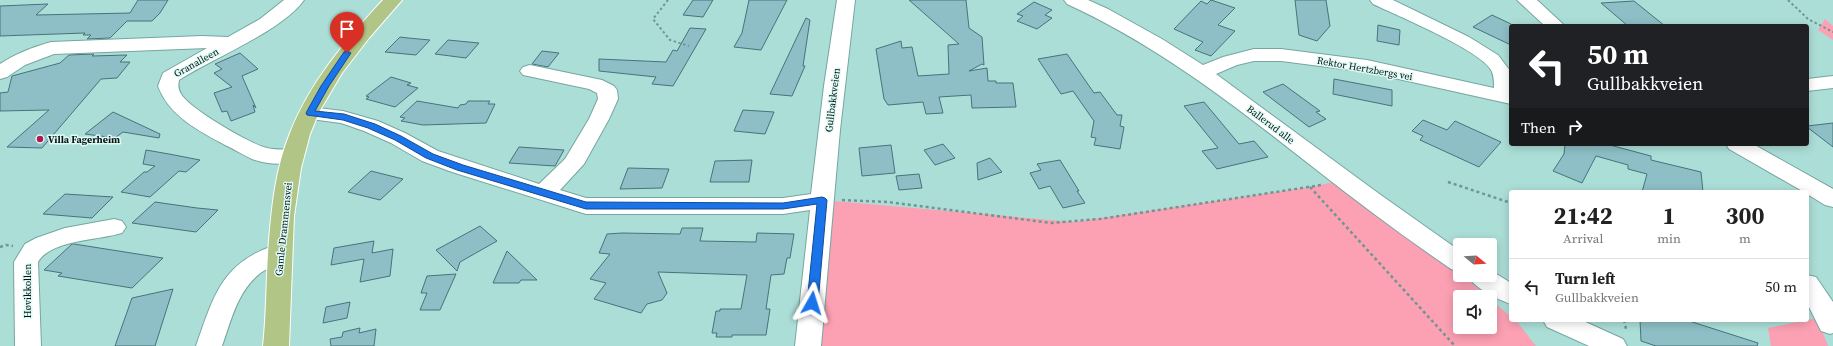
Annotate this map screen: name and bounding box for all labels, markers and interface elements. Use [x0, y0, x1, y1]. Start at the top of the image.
pin [330, 12, 364, 53]
icon: arrive [336, 18, 358, 40]
text: 50 m [1587, 35, 1649, 73]
icon: left [1521, 40, 1573, 92]
street label: Granalleen [172, 45, 221, 80]
street label: Rektor Hertzbergs vei [1316, 54, 1414, 83]
street label: Gullbakkveien [822, 67, 843, 133]
text: Gullbakkveien [1587, 71, 1703, 96]
street label: Ballerud alle [1244, 102, 1297, 147]
icon: right [1564, 116, 1586, 138]
text: Then [1521, 117, 1556, 138]
place label: Villa Fagerheim [48, 133, 120, 146]
marker: Villa Fagerheim [35, 134, 45, 144]
street label: Gamle Drammensvei [272, 182, 295, 276]
text: 21:42 [1554, 199, 1613, 232]
text: 1 [1663, 199, 1676, 232]
text: 300 [1725, 199, 1764, 232]
text: Arrival [1563, 230, 1603, 247]
text: min [1657, 230, 1681, 247]
text: m [1739, 230, 1751, 247]
north arrow [1453, 238, 1497, 282]
map controls [1453, 238, 1497, 334]
street label: Høvikkollen [21, 264, 34, 318]
text: Turn left [1555, 268, 1615, 289]
icon: left [1521, 276, 1543, 298]
text: 50 m [1765, 276, 1797, 297]
position arrow [791, 282, 833, 324]
text: Gullbakkveien [1555, 289, 1639, 306]
button: sound [1453, 290, 1497, 334]

